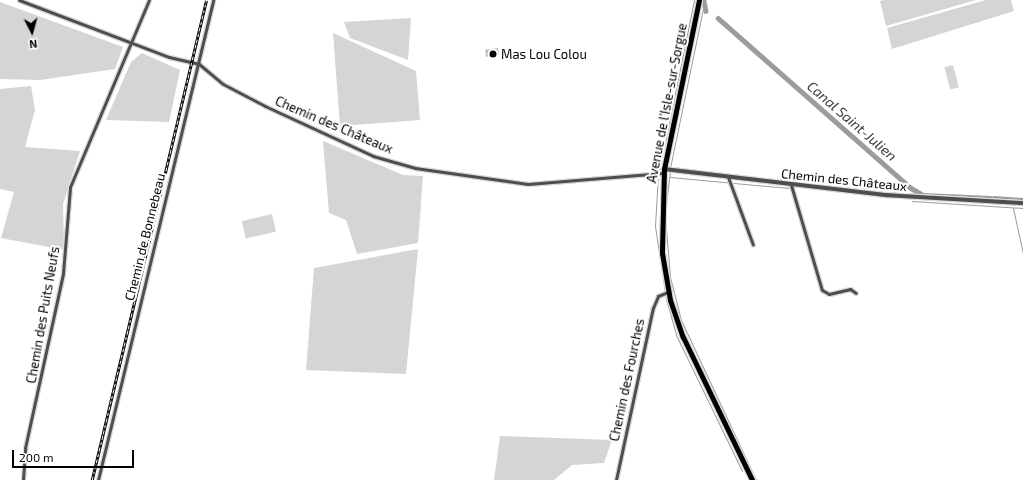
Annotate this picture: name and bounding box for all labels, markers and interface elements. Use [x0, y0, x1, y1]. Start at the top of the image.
north arrow [12, 12, 52, 52]
street label: Avenue de l'Isle-sur-Sorgue [644, 22, 690, 184]
text: N [29, 38, 38, 51]
place label: Mas Lou Colou [501, 46, 587, 62]
marker: Mas Lou Colou [488, 49, 498, 59]
water label: Canal Saint-Julien [804, 77, 900, 165]
street label: Chemin des Châteaux [273, 93, 395, 157]
street label: Chemin des Châteaux [780, 166, 908, 194]
street label: Chemin de Bonnebeau [122, 172, 168, 302]
street label: Chemin des Puits Neufs [23, 245, 63, 385]
street label: Chemin des Fourches [606, 317, 648, 443]
scale bar [14, 442, 136, 468]
text: 200 m [19, 450, 53, 464]

